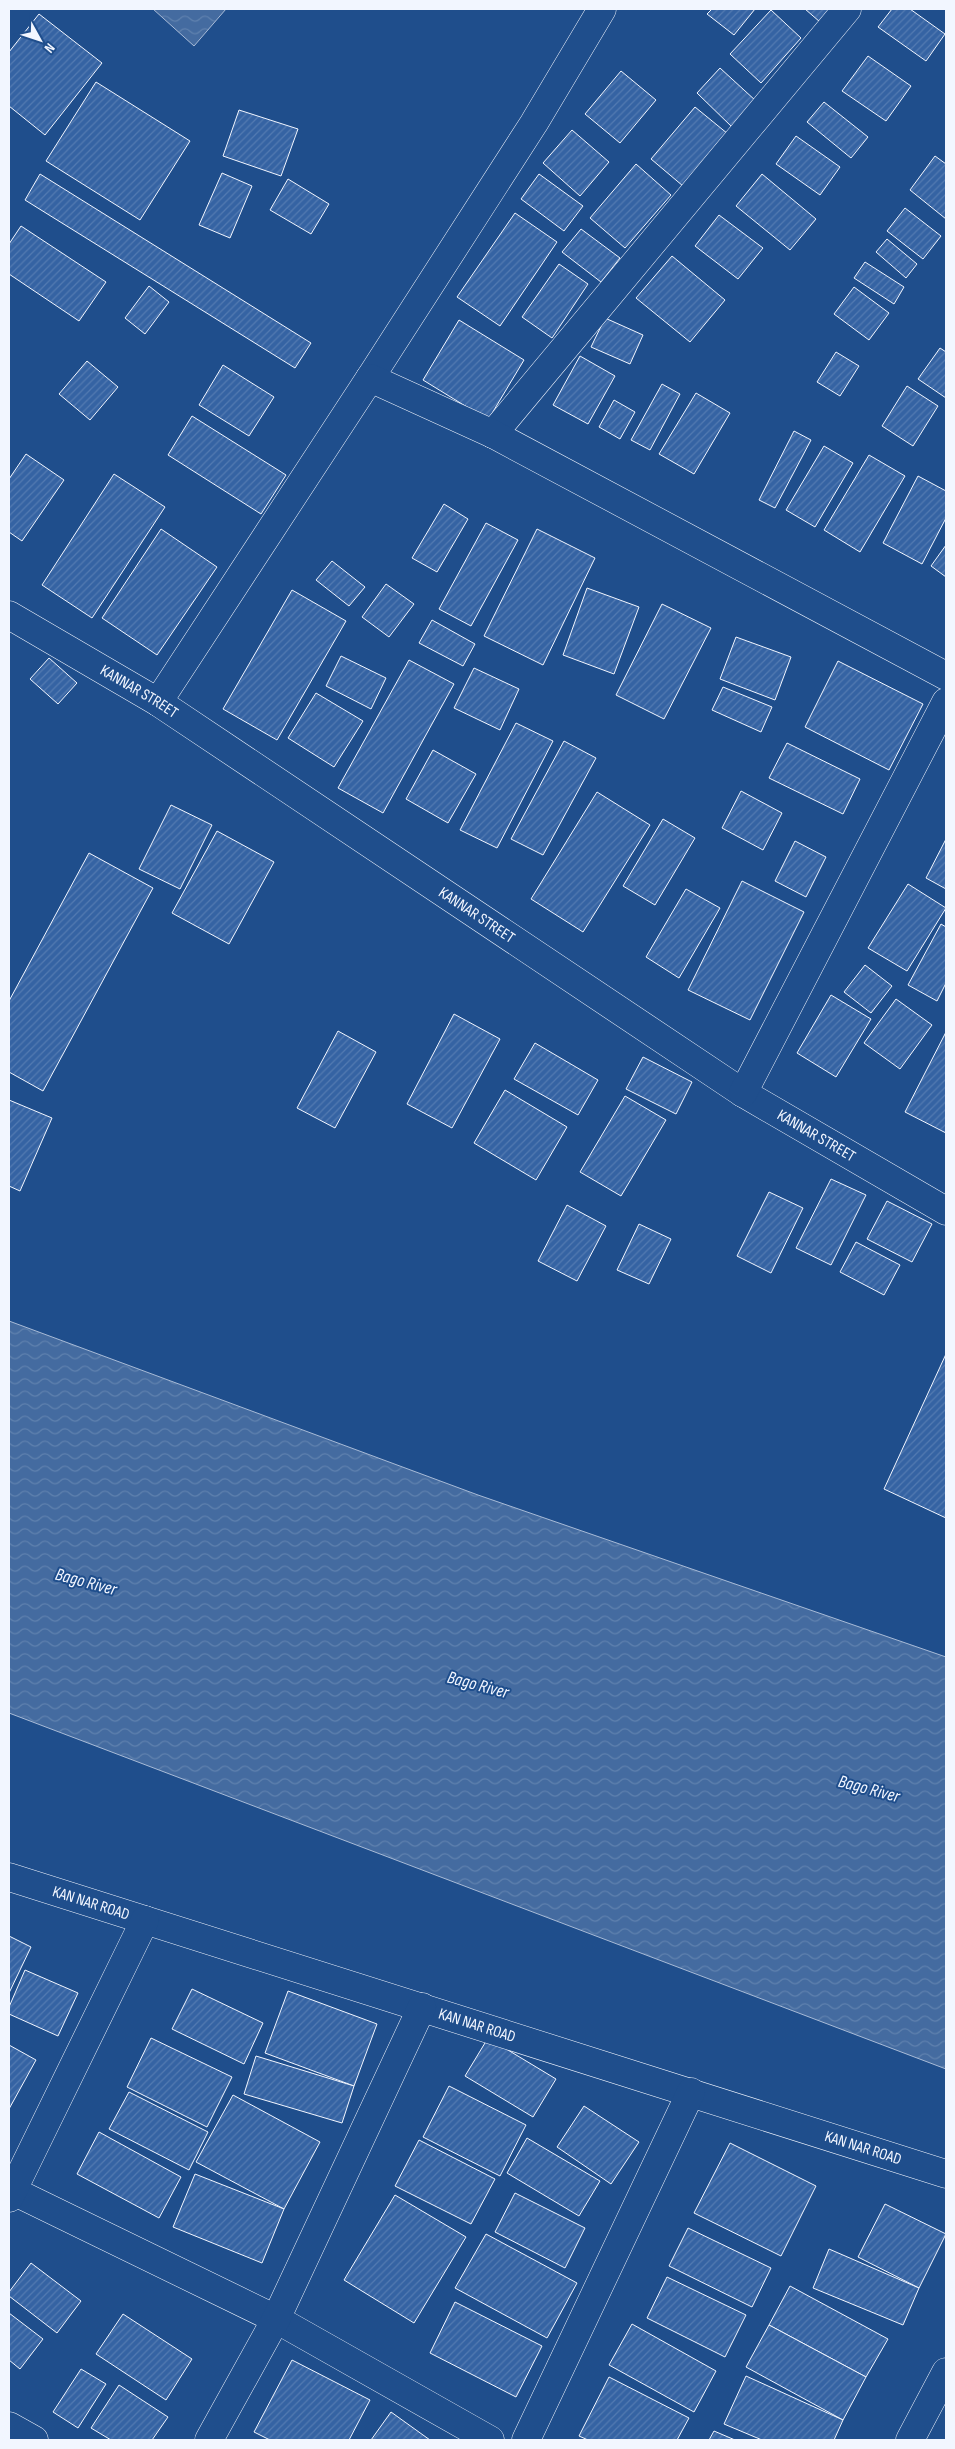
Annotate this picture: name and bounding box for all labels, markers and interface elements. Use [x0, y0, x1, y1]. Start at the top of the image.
north arrow [15, 15, 65, 65]
text: N [41, 40, 58, 56]
street label: KANNAR STREET [97, 661, 182, 723]
street label: KANNAR STREET [435, 883, 519, 948]
street label: KANNAR STREET [774, 1105, 859, 1166]
water label: Bago River [53, 1564, 120, 1601]
water label: Bago River [445, 1667, 512, 1704]
water label: Bago River [836, 1771, 903, 1808]
street label: KAN NAR ROAD [50, 1882, 132, 1924]
street label: KAN NAR ROAD [436, 2004, 518, 2046]
street label: KAN NAR ROAD [822, 2127, 904, 2169]

